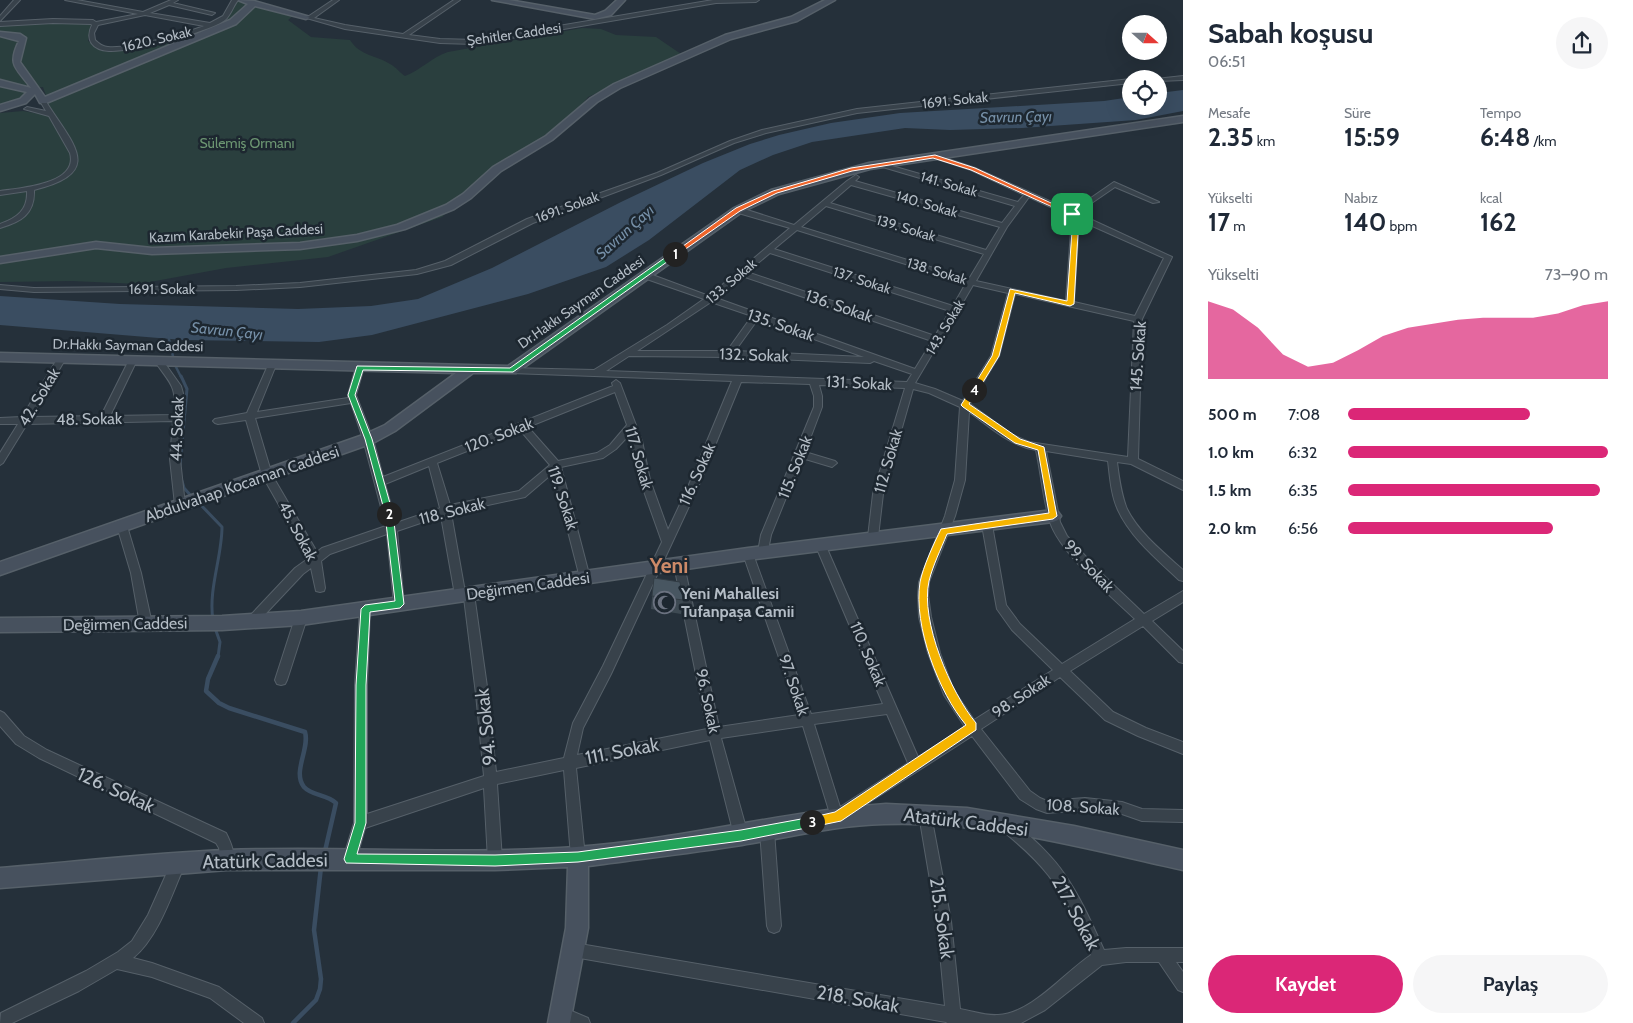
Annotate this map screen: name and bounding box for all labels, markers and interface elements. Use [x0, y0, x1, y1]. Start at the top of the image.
north arrow [1122, 15, 1168, 60]
map controls [1122, 15, 1167, 115]
text: Sabah koşusu [1208, 16, 1373, 50]
button: share [1556, 17, 1608, 69]
street label: Şehitler Caddesi [466, 18, 563, 50]
street label: 1620. Sokak [121, 22, 194, 56]
text: 06:51 [1208, 52, 1245, 71]
button: locate [1122, 70, 1167, 115]
street label: 1691. Sokak [921, 88, 990, 112]
text: Mesafe [1208, 104, 1250, 122]
text: Süre [1344, 104, 1371, 122]
text: Tempo [1480, 104, 1521, 122]
water label: Savrun Çayı [980, 107, 1052, 127]
text: 2.35 [1208, 122, 1254, 152]
text: 15:59 [1344, 122, 1400, 152]
text: 6:48 [1480, 122, 1530, 152]
text: km [1254, 132, 1275, 150]
text: /km [1530, 132, 1556, 150]
park label: Sülemiş Ormanı [200, 134, 294, 152]
street label: 141. Sokak [918, 167, 980, 201]
street label: 1691. Sokak [533, 187, 602, 227]
street label: 140. Sokak [894, 187, 961, 222]
text: Yükselti [1208, 189, 1253, 207]
text: Nabız [1344, 189, 1378, 207]
text: kcal [1480, 189, 1502, 207]
pin [1051, 193, 1093, 235]
icon: arrive [1058, 200, 1086, 228]
water label: Savrun Çayı [592, 201, 658, 263]
text: 17 [1208, 207, 1230, 237]
text: 140 [1344, 207, 1386, 237]
text: 162 [1480, 207, 1517, 237]
street label: 139. Sokak [874, 210, 938, 246]
text: m [1230, 217, 1245, 235]
text: bpm [1386, 217, 1417, 235]
street label: Kazım Karabekir Paşa Caddesi [149, 219, 323, 247]
pin: 1 [662, 242, 688, 266]
text: 1 [673, 245, 678, 263]
street label: Dr.Hakkı Sayman Caddesi [514, 251, 648, 353]
street label: 138. Sokak [905, 253, 970, 289]
street label: 133. Sokak [702, 254, 761, 307]
street label: 137. Sokak [831, 262, 894, 298]
text: Yükselti [1208, 265, 1259, 284]
text: 73–90 m [1545, 265, 1608, 284]
street label: 1691. Sokak [129, 280, 196, 298]
street label: 136. Sokak [803, 286, 876, 327]
street label: 143. Sokak [921, 295, 969, 358]
street label: 135. Sokak [745, 305, 818, 346]
water label: Savrun Çayı [190, 318, 264, 344]
street label: 145. Sokak [1126, 320, 1150, 392]
street label: Dr.Hakkı Sayman Caddesi [53, 335, 203, 355]
street label: 132. Sokak [719, 344, 790, 366]
street label: 42. Sokak [14, 364, 64, 430]
street label: 131. Sokak [825, 372, 893, 394]
pin: 4 [962, 378, 986, 402]
text: 4 [970, 381, 979, 399]
street label: 44. Sokak [166, 395, 188, 462]
text: 500 m [1208, 405, 1257, 424]
text: 7:08 [1288, 405, 1320, 424]
street label: 48. Sokak [56, 409, 123, 429]
street label: 120. Sokak [462, 413, 537, 457]
street label: 117. Sokak [621, 424, 657, 493]
street label: 112. Sokak [870, 426, 906, 495]
street label: 115. Sokak [774, 432, 816, 501]
street label: 116. Sokak [675, 439, 720, 508]
street label: Abdulvahap Kocaman Caddesi [142, 442, 342, 526]
text: 1.0 km [1208, 443, 1254, 462]
text: 6:32 [1288, 443, 1317, 462]
street label: 119. Sokak [544, 464, 583, 533]
text: 1.5 km [1208, 481, 1251, 500]
text: 6:35 [1288, 481, 1318, 500]
street label: 118. Sokak [417, 493, 488, 528]
street label: 45. Sokak [274, 498, 322, 565]
pin: 2 [376, 502, 402, 526]
text: 2 [386, 505, 393, 523]
text: 2.0 km [1208, 519, 1256, 538]
text: 6:56 [1288, 519, 1318, 538]
street label: 99. Sokak [1060, 536, 1119, 597]
district label: Yeni [649, 553, 688, 578]
street label: Değirmen Caddesi [465, 568, 591, 604]
place label: Yeni Mahallesi Tufanpaşa Camii [680, 584, 794, 621]
mosque icon: Yeni Mahallesi Tufanpaşa Camii [653, 590, 677, 614]
street label: Değirmen Caddesi [63, 613, 187, 635]
street label: 110. Sokak [846, 619, 890, 690]
street label: 97. Sokak [775, 652, 814, 719]
street label: 96. Sokak [692, 667, 724, 736]
street label: 98. Sokak [988, 670, 1054, 722]
street label: 94. Sokak [470, 687, 501, 767]
street label: 111. Sokak [583, 733, 661, 769]
street label: 126. Sokak [74, 762, 159, 818]
street label: 108. Sokak [1046, 795, 1121, 819]
street label: Atatürk Caddesi [902, 803, 1030, 841]
pin: 3 [800, 810, 824, 834]
text: 3 [809, 813, 816, 831]
street label: Atatürk Caddesi [202, 848, 328, 874]
street label: 217. Sokak [1047, 872, 1105, 954]
street label: 215. Sokak [925, 876, 959, 961]
button: Kaydet [1208, 955, 1403, 1013]
button: Paylaş [1413, 955, 1608, 1013]
street label: 218. Sokak [815, 980, 902, 1018]

